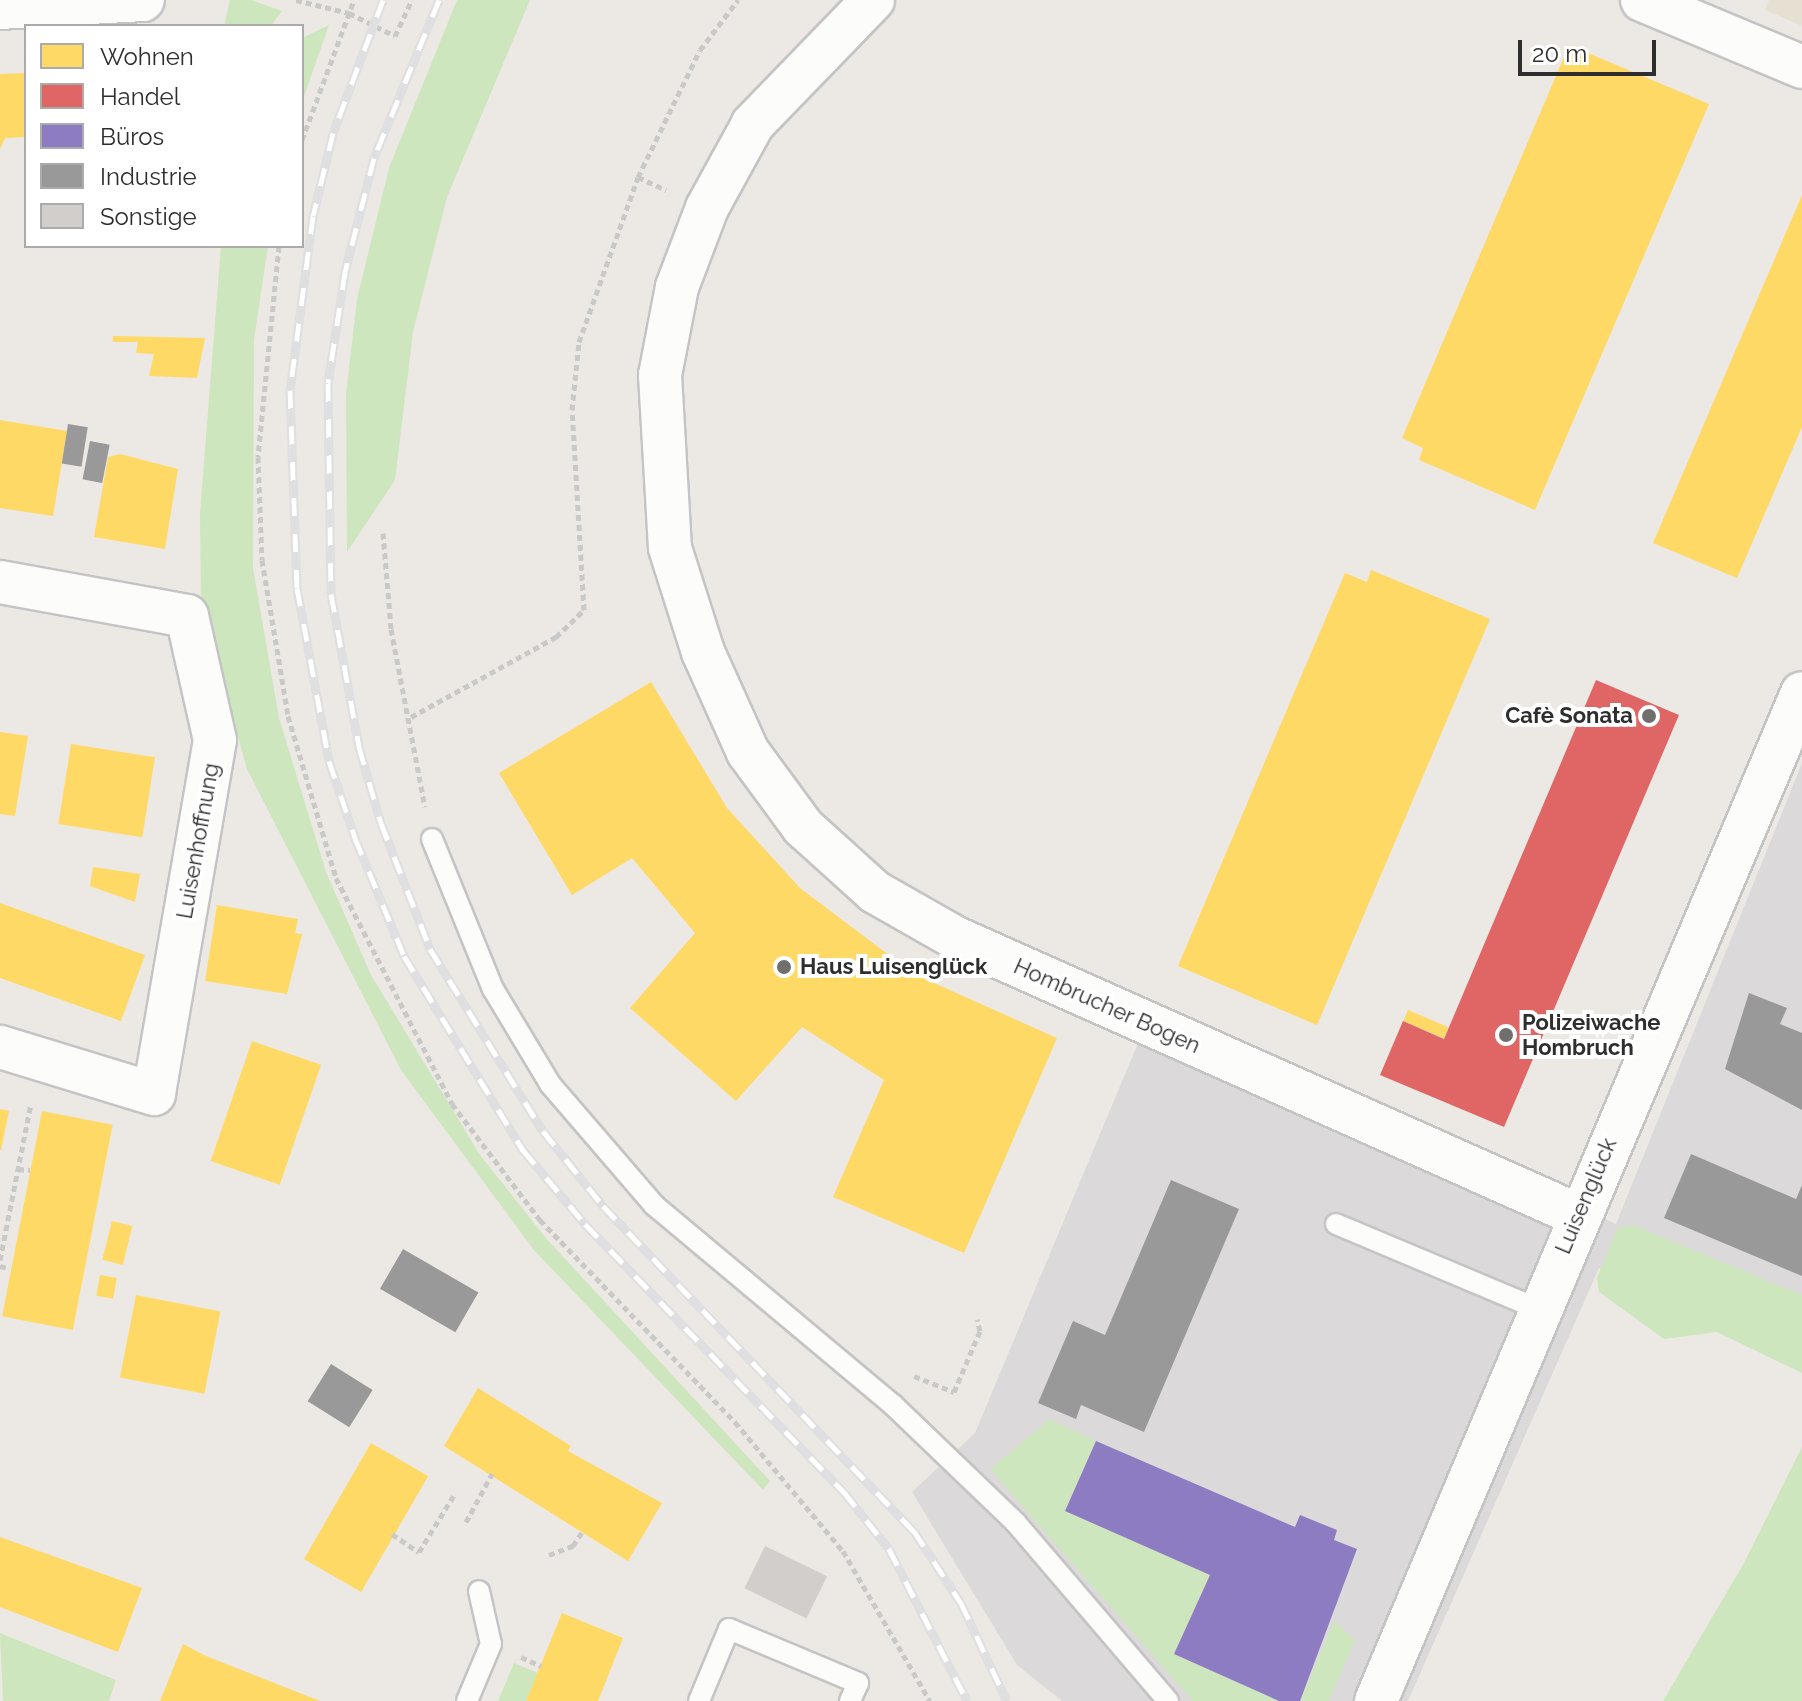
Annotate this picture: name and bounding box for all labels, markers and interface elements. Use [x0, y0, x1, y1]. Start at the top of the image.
legend [24, 24, 304, 248]
scale bar [1522, 24, 1660, 74]
text: 20 m [1532, 39, 1587, 68]
text: Wohnen [100, 42, 194, 71]
text: Handel [100, 82, 180, 111]
text: Büros [100, 122, 164, 151]
text: Industrie [100, 162, 197, 191]
text: Sonstige [100, 202, 197, 231]
place label: Cafè Sonata [1505, 703, 1633, 729]
marker: Cafè Sonata [1640, 707, 1658, 725]
street label: Luisenhoffnung [171, 761, 225, 921]
street label: Hombrucher Bogen [1009, 953, 1205, 1059]
place label: Haus Luisenglück [800, 954, 987, 980]
marker: Haus Luisenglück [775, 958, 793, 976]
place label: Polizeiwache Hombruch [1522, 1009, 1660, 1060]
marker: Polizeiwache Hombruch [1497, 1026, 1515, 1044]
street label: Luisenglück [1550, 1134, 1622, 1258]

